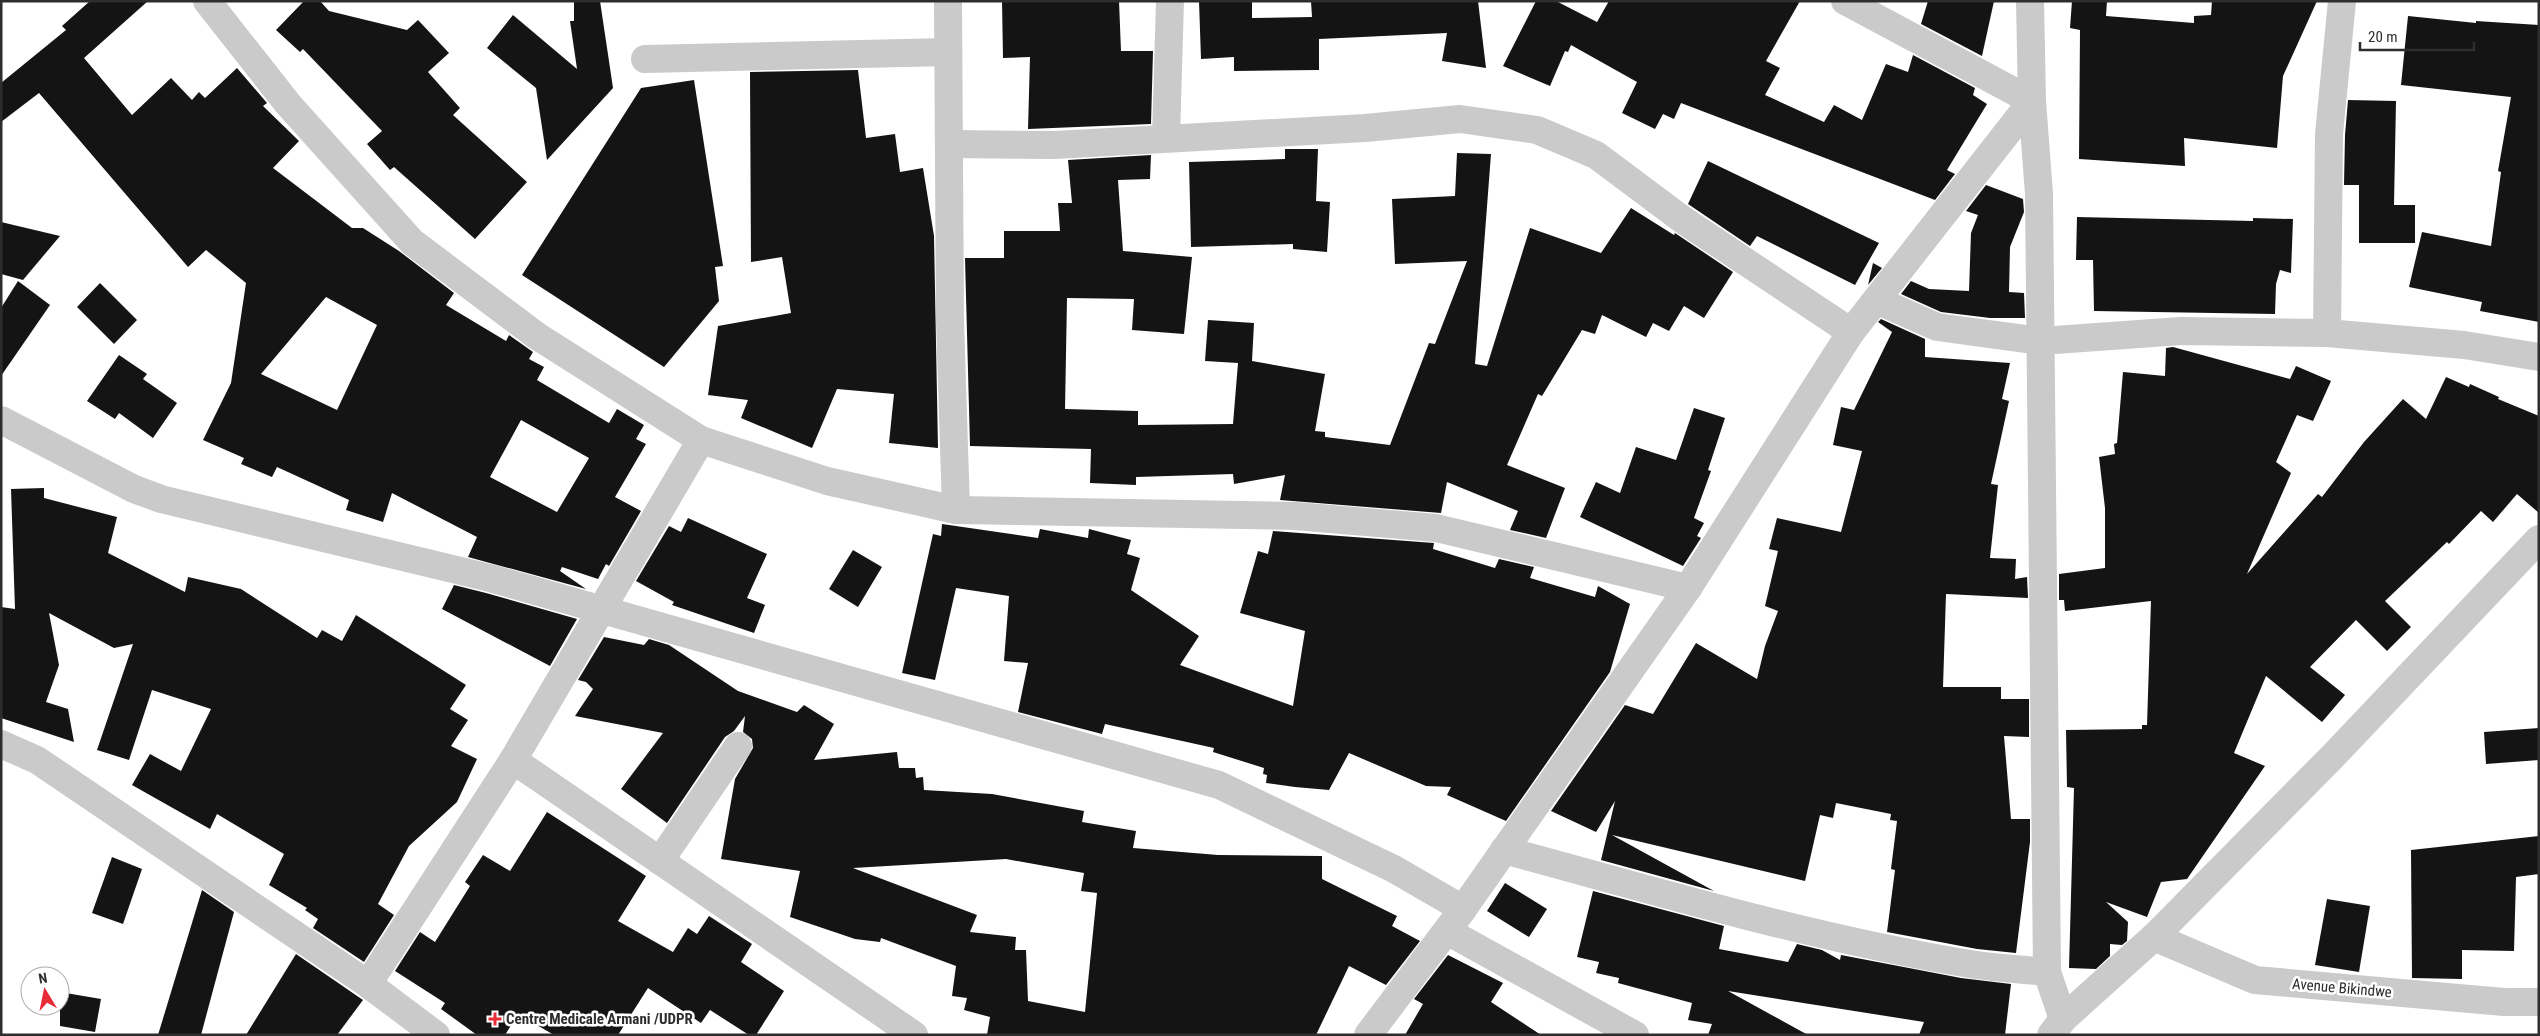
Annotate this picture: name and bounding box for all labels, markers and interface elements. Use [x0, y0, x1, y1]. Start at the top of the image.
scale bar [2360, 20, 2474, 52]
text: 20 m [2368, 28, 2398, 46]
north arrow [20, 966, 70, 1016]
text: N [37, 970, 48, 987]
street label: Avenue Bikindwe [2291, 975, 2393, 1001]
place label: Centre Medicale Armani /UDPR [506, 1010, 693, 1028]
marker: Centre Medicale Armani /UDPR [488, 1012, 502, 1026]

